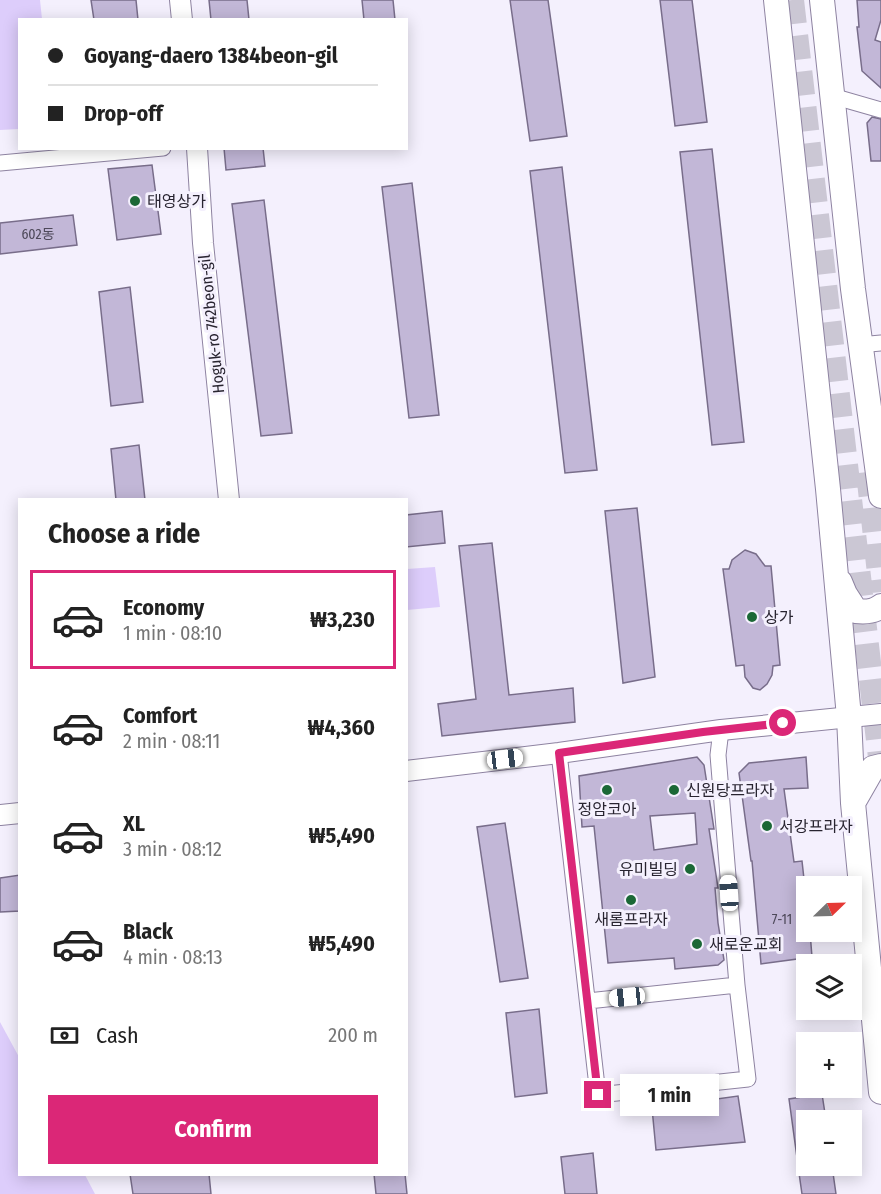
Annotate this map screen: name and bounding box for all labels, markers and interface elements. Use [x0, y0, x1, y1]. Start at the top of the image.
text: Goyang-daero 1384beon-gil [84, 42, 338, 69]
text: Drop-off [84, 100, 163, 127]
place label: 태영상가 [147, 192, 206, 211]
marker: 태영상가 [128, 194, 142, 208]
house number: 602동 [21, 226, 55, 243]
street label: Hoguk-ro 742beon-gil [195, 254, 228, 394]
text: Choose a ride [48, 518, 200, 550]
icon: car [51, 593, 105, 647]
text: Economy [123, 594, 204, 621]
text: ₩3,230 [310, 606, 375, 633]
place label: 상가 [764, 608, 794, 627]
marker: 상가 [745, 610, 759, 624]
text: 1 min · 08:10 [123, 621, 222, 645]
icon: car [51, 701, 105, 755]
text: Comfort [123, 702, 197, 729]
route start [769, 709, 796, 736]
text: ₩4,360 [307, 714, 375, 741]
text: 2 min · 08:11 [123, 729, 220, 753]
car [486, 748, 524, 770]
place label: 신원당프라자 [686, 781, 775, 800]
marker: 정암코아 [600, 783, 614, 797]
marker: 신원당프라자 [667, 783, 681, 797]
place label: 정암코아 [578, 800, 637, 819]
icon: car [51, 809, 105, 863]
text: XL [123, 810, 145, 837]
place label: 서강프라자 [779, 817, 853, 836]
marker: 서강프라자 [760, 819, 774, 833]
text: ₩5,490 [308, 822, 375, 849]
text: 3 min · 08:12 [123, 837, 222, 861]
place label: 유미빌딩 [619, 860, 678, 879]
marker: 유미빌딩 [683, 862, 697, 876]
car [719, 874, 739, 912]
north arrow [796, 876, 862, 942]
map controls [796, 876, 862, 1176]
marker: 새롬프라자 [624, 893, 638, 907]
place label: 새롬프라자 [594, 910, 668, 929]
house number: 7-11 [772, 911, 792, 928]
icon: car [51, 917, 105, 971]
text: Black [123, 918, 173, 945]
text: ₩5,490 [308, 930, 375, 957]
place label: 새로운교회 [709, 935, 783, 954]
marker: 새로운교회 [690, 937, 704, 951]
text: 4 min · 08:13 [123, 945, 223, 969]
button: layers [796, 954, 862, 1020]
car [608, 986, 646, 1008]
icon: cash [48, 1019, 81, 1052]
text: Cash [96, 1022, 139, 1049]
text: 200 m [328, 1023, 378, 1047]
button: + [796, 1032, 862, 1098]
callout: 1 min [619, 1074, 718, 1116]
route end [584, 1081, 611, 1108]
text: 1 min [648, 1083, 691, 1107]
button: Confirm [48, 1095, 378, 1164]
button: − [796, 1110, 862, 1176]

